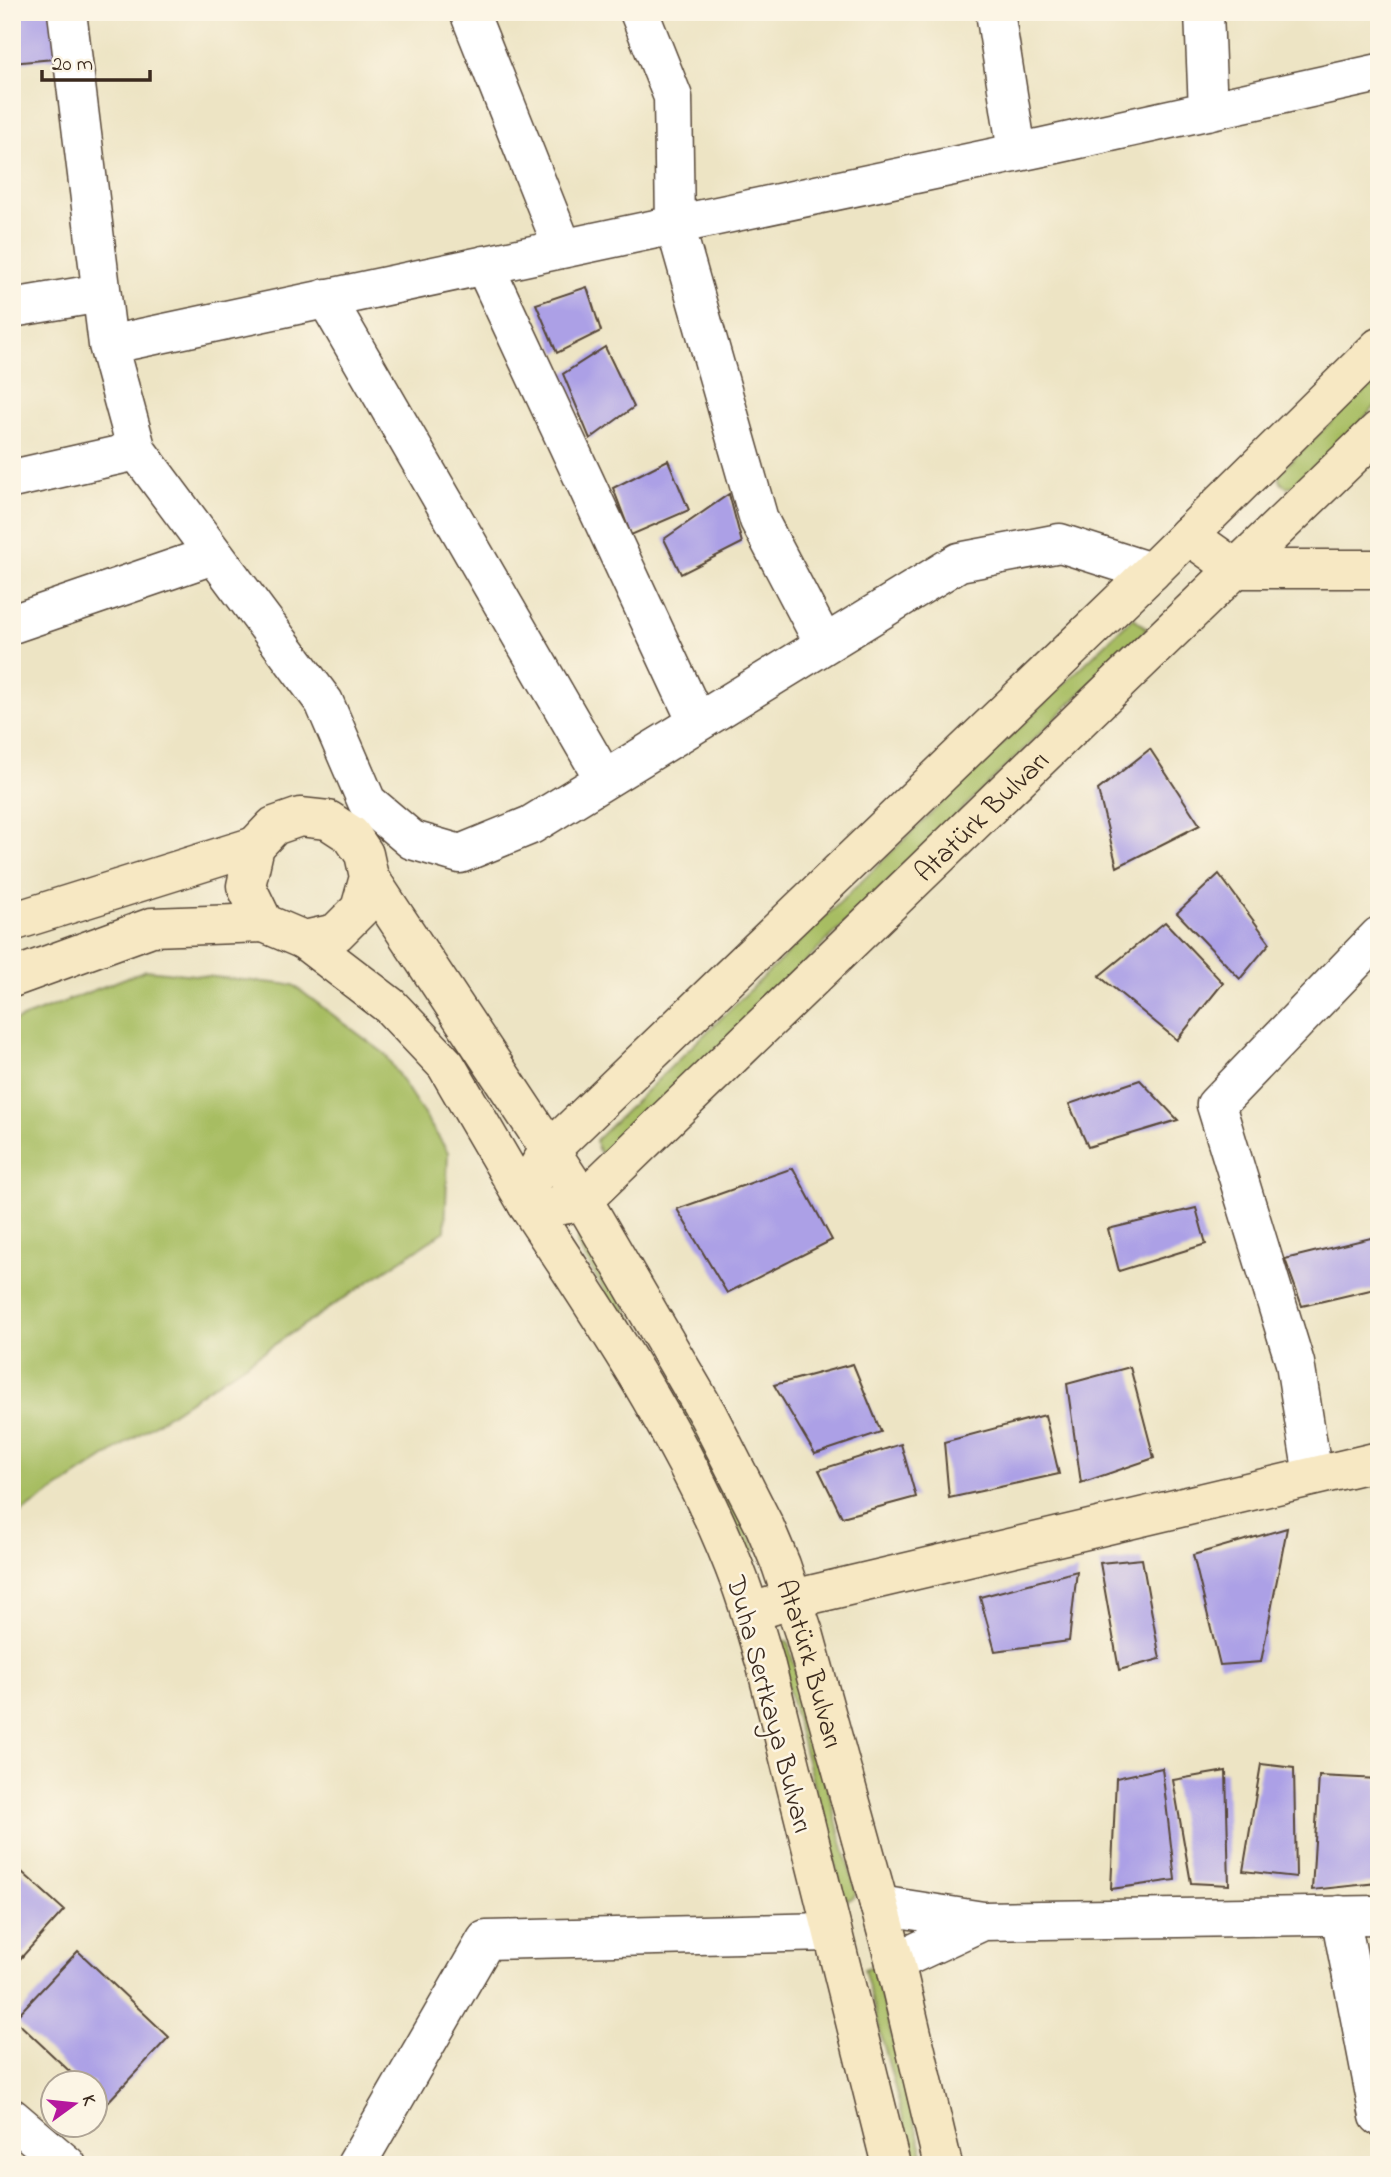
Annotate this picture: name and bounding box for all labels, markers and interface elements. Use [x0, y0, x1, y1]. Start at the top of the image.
scale bar [42, 38, 150, 82]
text: 20 m [52, 50, 93, 80]
street label: Atatürk Bulvarı [906, 742, 1060, 893]
street label: Duha Sertkaya Bulvarı [713, 1571, 822, 1838]
street label: Atatürk Bulvarı [763, 1575, 852, 1753]
north arrow [38, 2068, 108, 2138]
text: K [74, 2092, 102, 2109]

